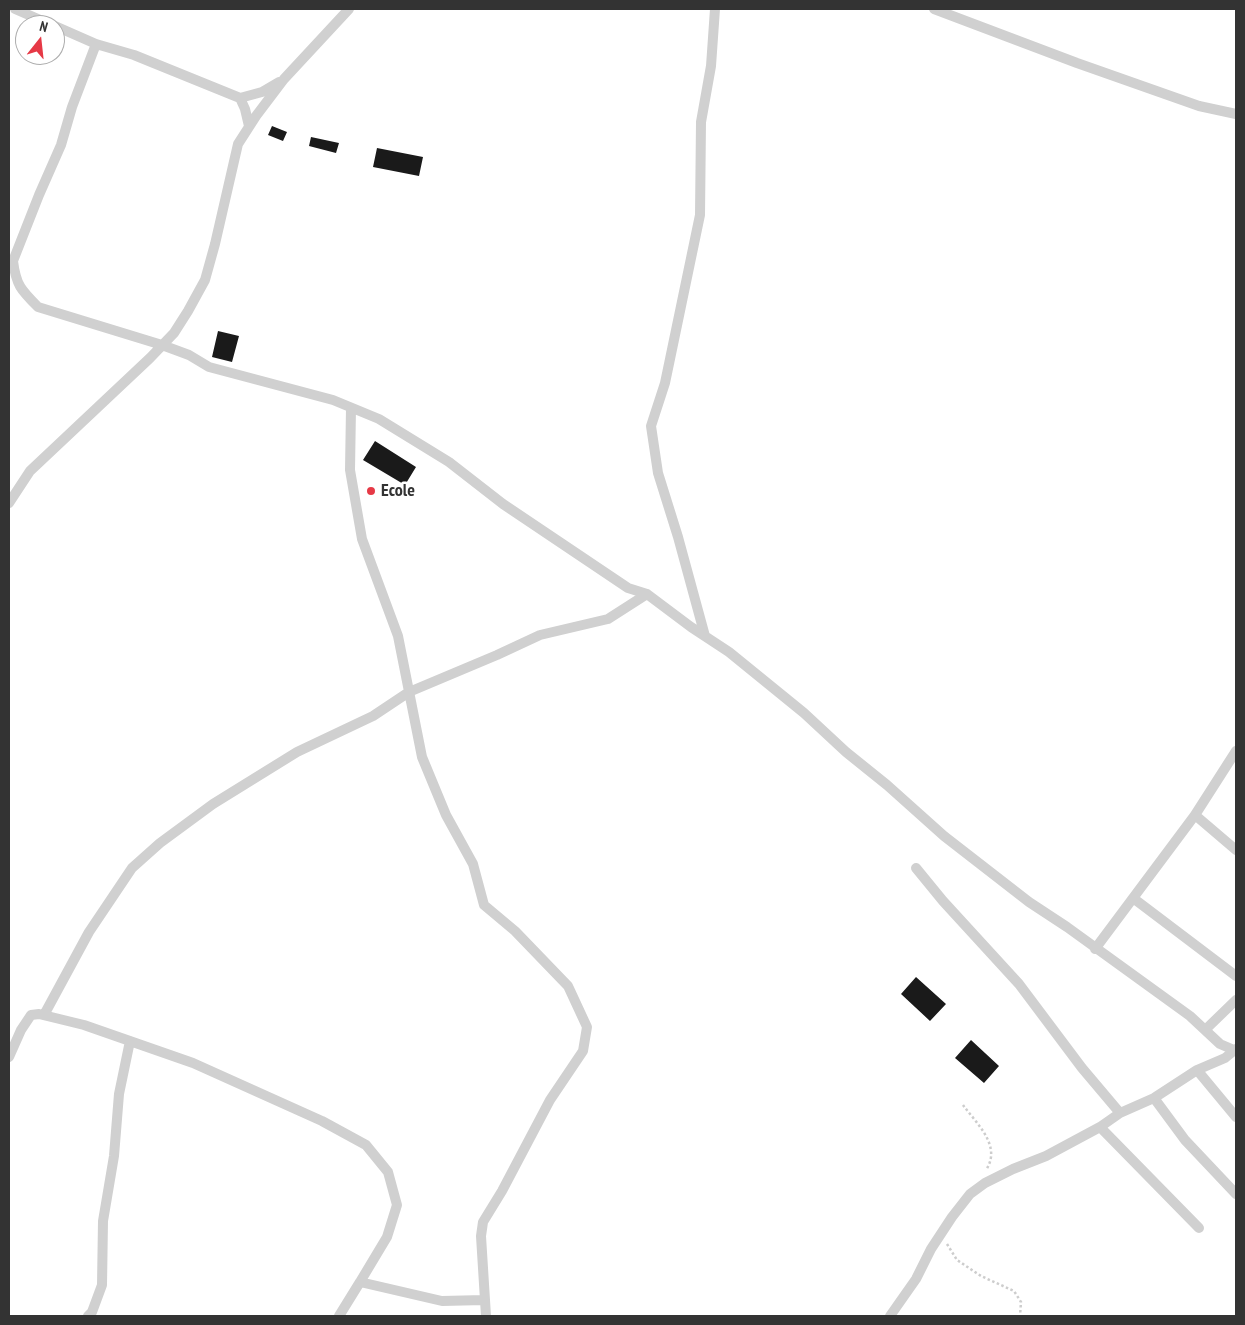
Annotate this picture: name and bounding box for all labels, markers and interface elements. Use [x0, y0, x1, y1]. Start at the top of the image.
north arrow [15, 15, 65, 65]
text: N [38, 17, 50, 36]
place label: Ecole [381, 480, 415, 502]
marker: Ecole [365, 485, 377, 497]

